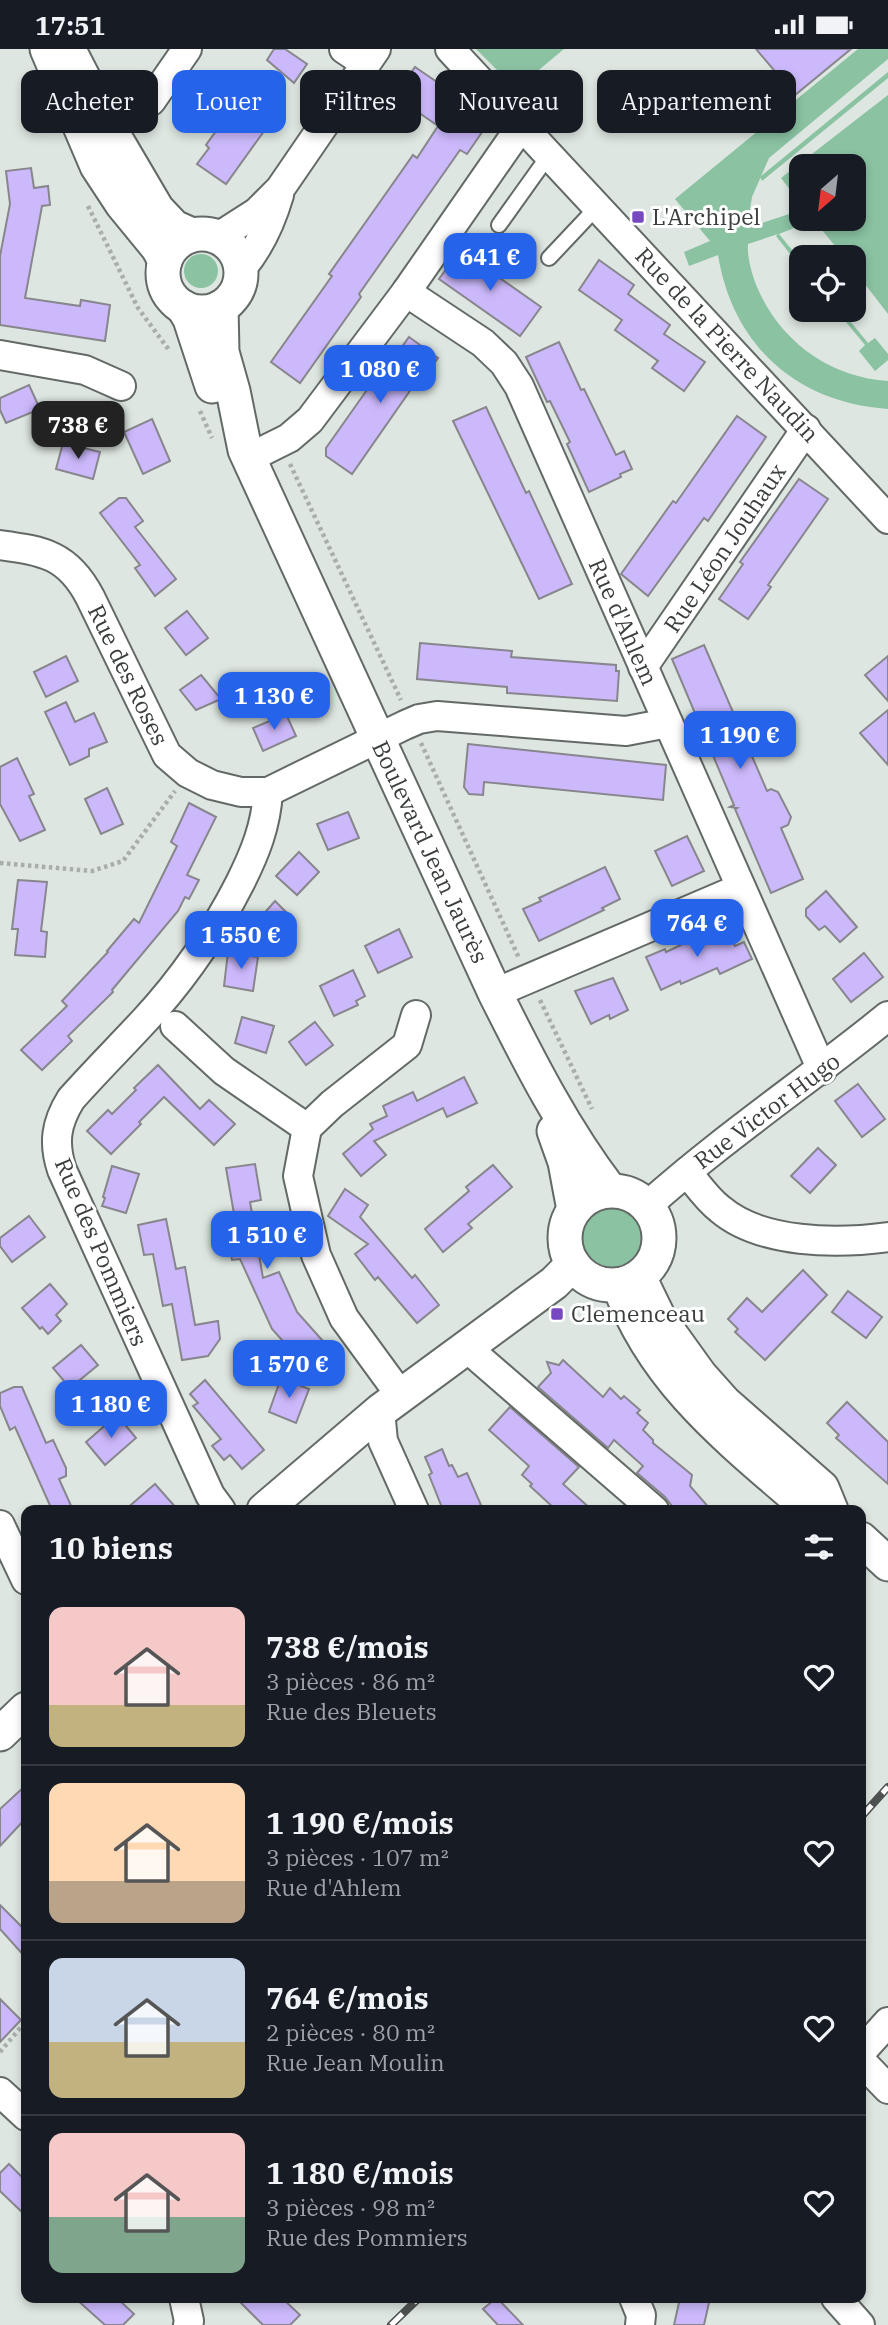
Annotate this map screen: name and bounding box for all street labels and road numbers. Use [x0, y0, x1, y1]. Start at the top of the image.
street label: Rue de la Pierre Naudin [629, 240, 826, 448]
street label: Rue Léon Jouhaux [656, 457, 792, 638]
street label: Rue d'Ahlem [583, 553, 665, 690]
street label: Rue des Roses [82, 599, 176, 750]
street label: Boulevard Jean Jaurès [366, 736, 496, 968]
street label: Rue Victor Hugo [687, 1045, 845, 1175]
street label: Rue des Pommiers [49, 1153, 155, 1350]

